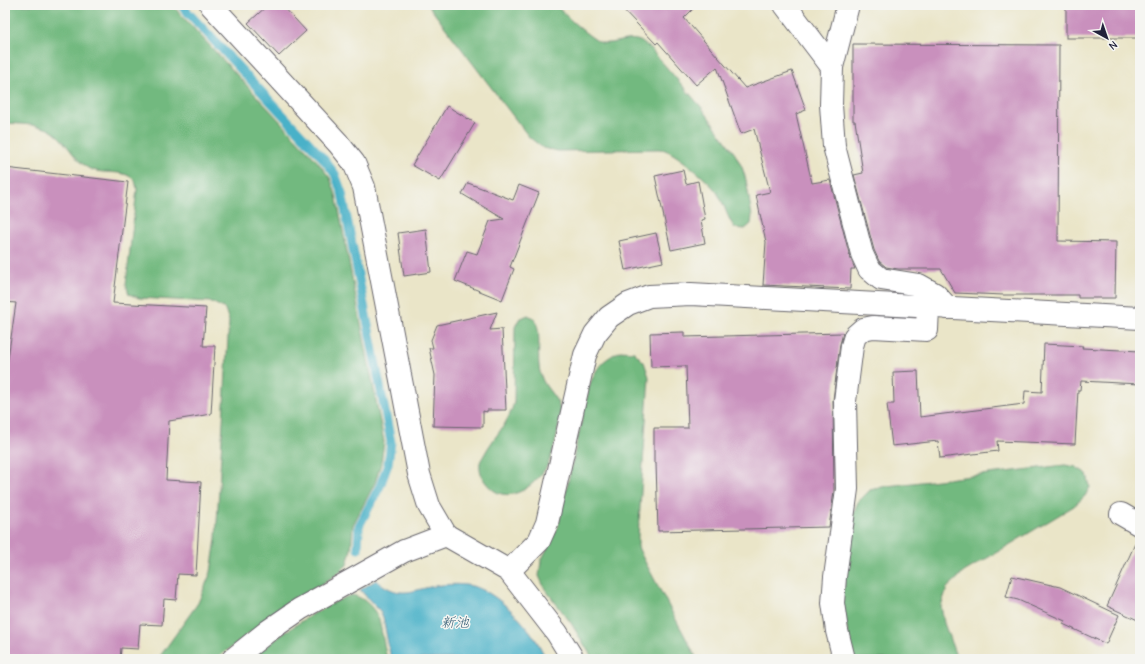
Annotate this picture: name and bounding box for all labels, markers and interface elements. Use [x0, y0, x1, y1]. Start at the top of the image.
north arrow [1087, 18, 1127, 58]
text: N [1106, 38, 1120, 53]
water label: 新池 [441, 614, 470, 631]

